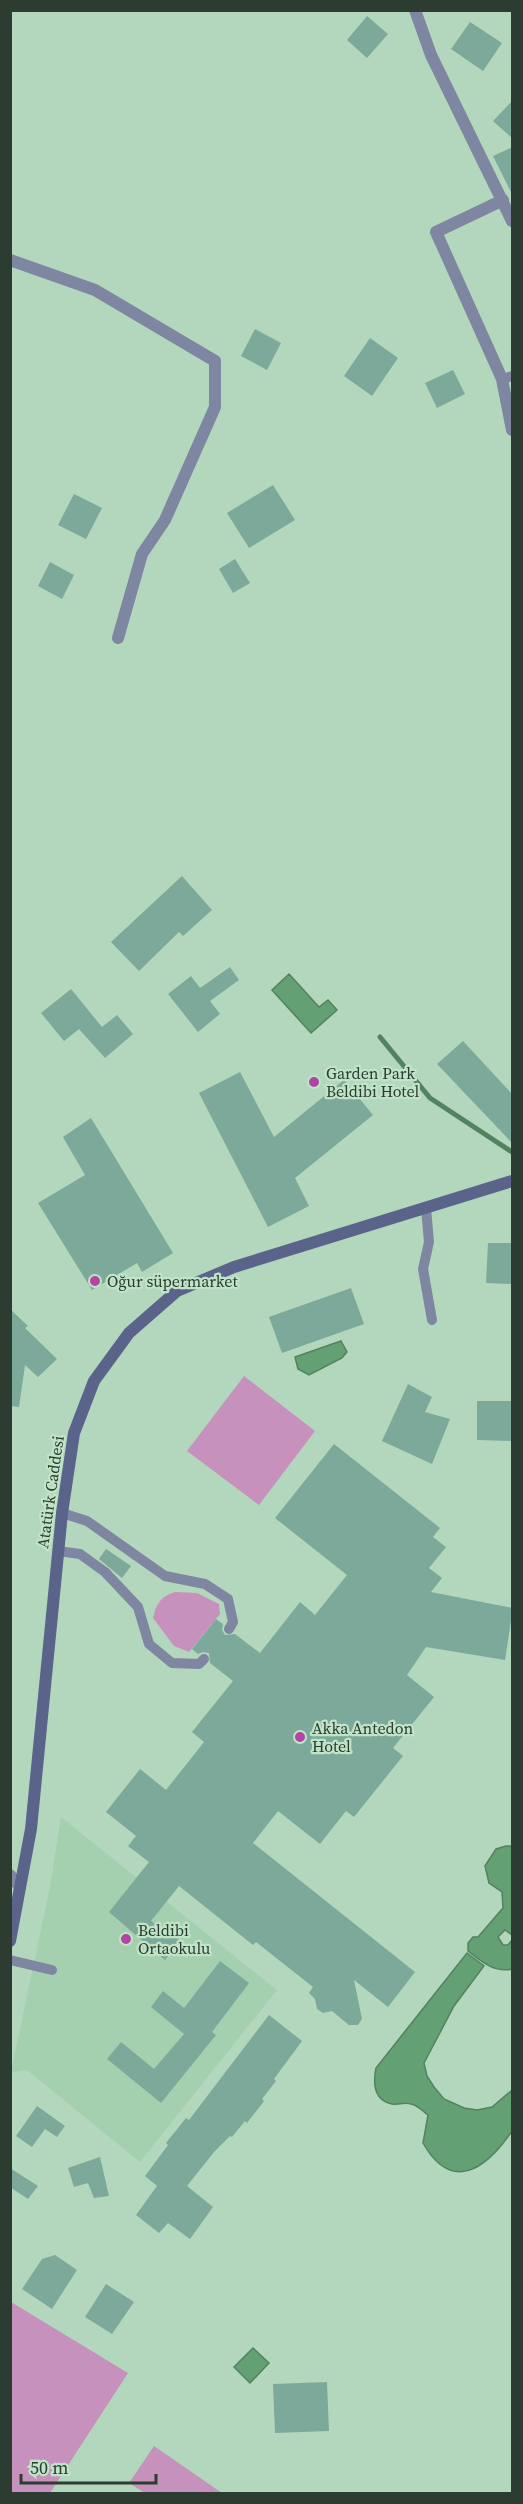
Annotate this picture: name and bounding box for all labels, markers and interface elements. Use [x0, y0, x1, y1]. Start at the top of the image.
place label: Garden Park Beldibi Hotel [326, 1062, 420, 1102]
marker: Garden Park Beldibi Hotel [307, 1075, 321, 1089]
place label: Oğur süpermarket [107, 1270, 238, 1292]
marker: Oğur süpermarket [88, 1274, 102, 1288]
street label: Atatürk Caddesi [31, 1434, 69, 1550]
place label: Akka Antedon Hotel [312, 1717, 413, 1757]
marker: Akka Antedon Hotel [293, 1730, 307, 1744]
place label: Beldibi Ortaokulu [138, 1919, 210, 1959]
marker: Beldibi Ortaokulu [119, 1932, 133, 1946]
scale bar [21, 2447, 156, 2485]
text: 50 m [30, 2455, 68, 2480]

